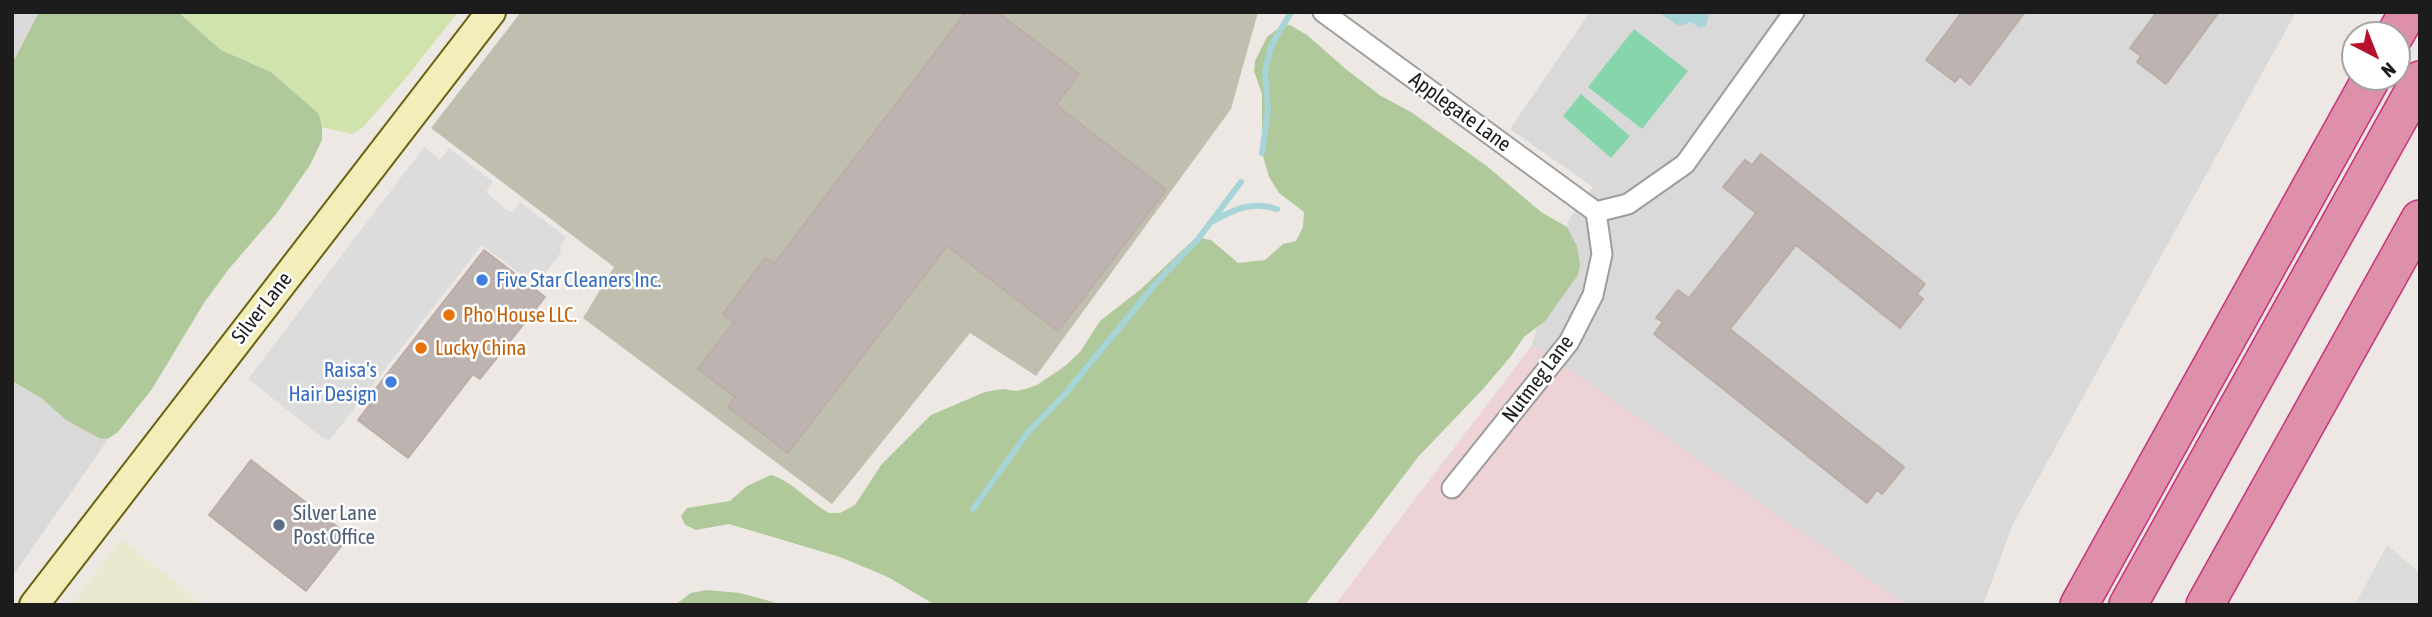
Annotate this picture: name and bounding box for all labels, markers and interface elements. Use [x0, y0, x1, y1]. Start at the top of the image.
north arrow [2341, 21, 2411, 91]
text: N [2377, 58, 2400, 82]
street label: Applegate Lane [1404, 67, 1516, 157]
street label: Silver Lane [226, 267, 298, 349]
place label: Five Star Cleaners Inc. [496, 267, 661, 293]
marker: Five Star Cleaners Inc. [474, 272, 490, 288]
place label: Pho House LLC. [463, 302, 577, 328]
marker: Pho House LLC. [441, 307, 457, 323]
street label: Nutmeg Lane [1497, 330, 1579, 428]
place label: Lucky China [435, 335, 526, 361]
marker: Lucky China [413, 340, 429, 356]
place label: Raisa's Hair Design [288, 357, 377, 407]
marker: Raisa's Hair Design [383, 374, 399, 390]
place label: Silver Lane Post Office [293, 500, 377, 550]
marker: Silver Lane Post Office [271, 517, 287, 533]

